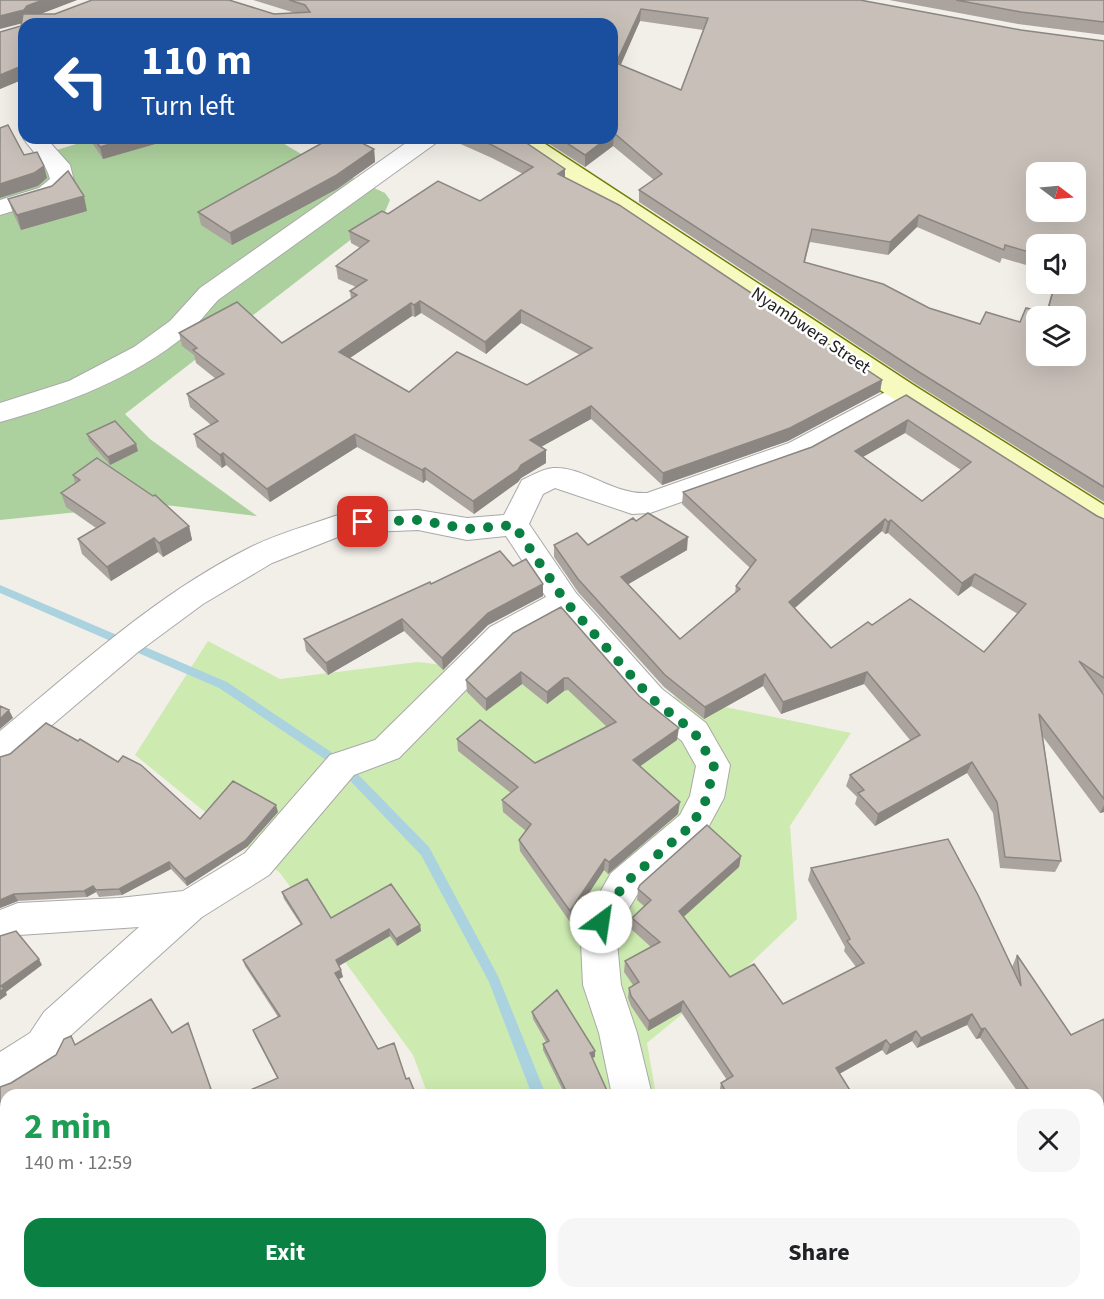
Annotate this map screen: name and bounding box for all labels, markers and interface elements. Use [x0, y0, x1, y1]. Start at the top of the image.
text: 110 m [141, 31, 252, 91]
icon: left [42, 42, 120, 120]
text: Turn left [141, 87, 235, 126]
north arrow [1026, 162, 1086, 222]
map controls [1026, 162, 1086, 366]
button: sound [1026, 234, 1086, 294]
street label: Nyambwera Street [746, 281, 875, 380]
button: layers [1026, 306, 1086, 366]
pin [337, 496, 388, 547]
icon: arrive [346, 505, 379, 538]
position arrow [569, 890, 633, 954]
text: 2 min [24, 1101, 112, 1152]
button: close [1017, 1109, 1080, 1172]
text: 140 m · 12:59 [24, 1149, 132, 1177]
button: Exit [24, 1218, 546, 1287]
button: Share [558, 1218, 1080, 1287]

